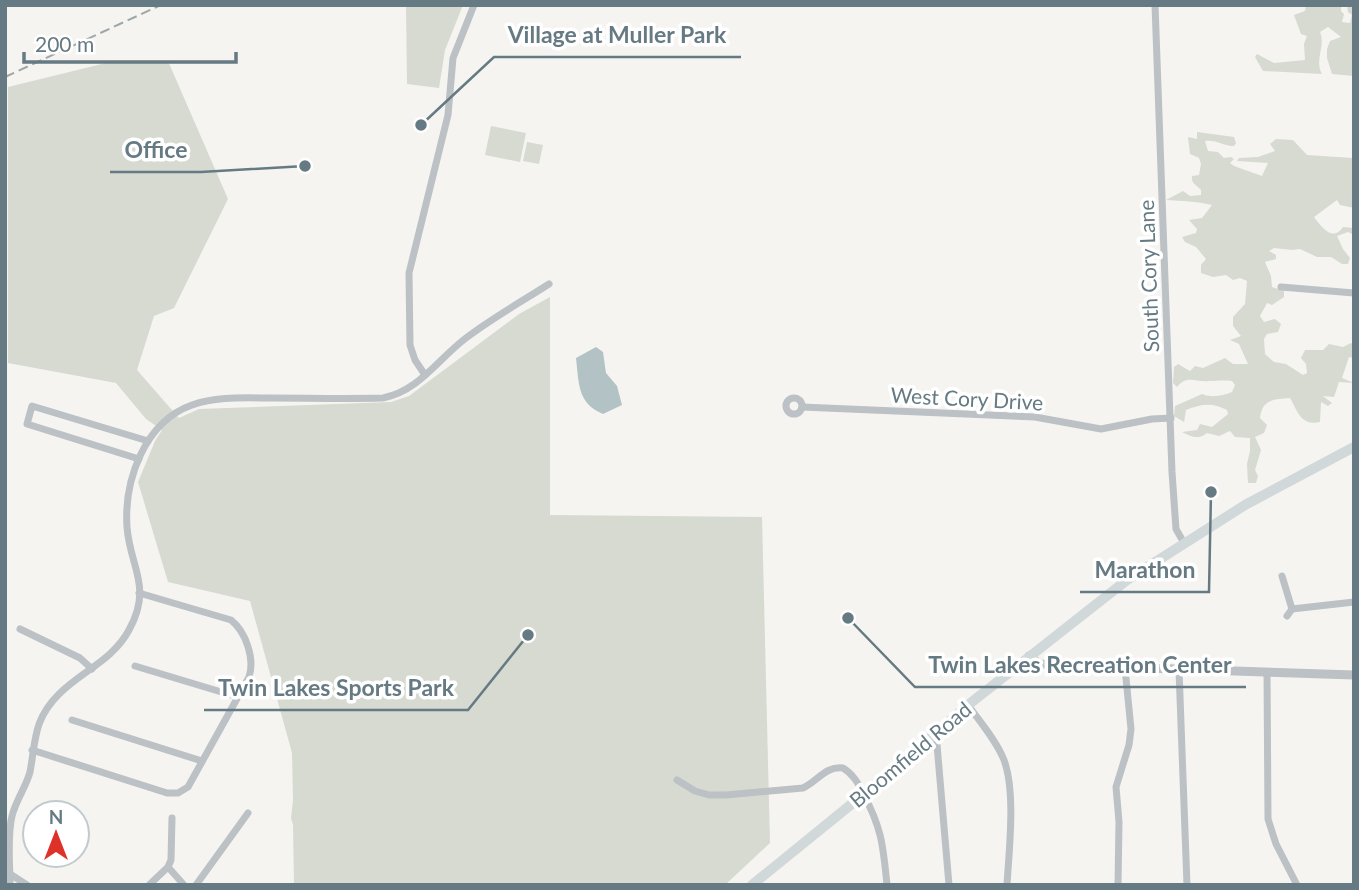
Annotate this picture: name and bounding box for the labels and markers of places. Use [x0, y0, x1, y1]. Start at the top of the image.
callout: Village at Muller Park [494, 13, 741, 57]
callout: Office [110, 128, 201, 172]
callout: Marathon [1080, 548, 1209, 592]
callout: Twin Lakes Recreation Center [915, 643, 1246, 687]
callout: Twin Lakes Sports Park [204, 666, 468, 710]

